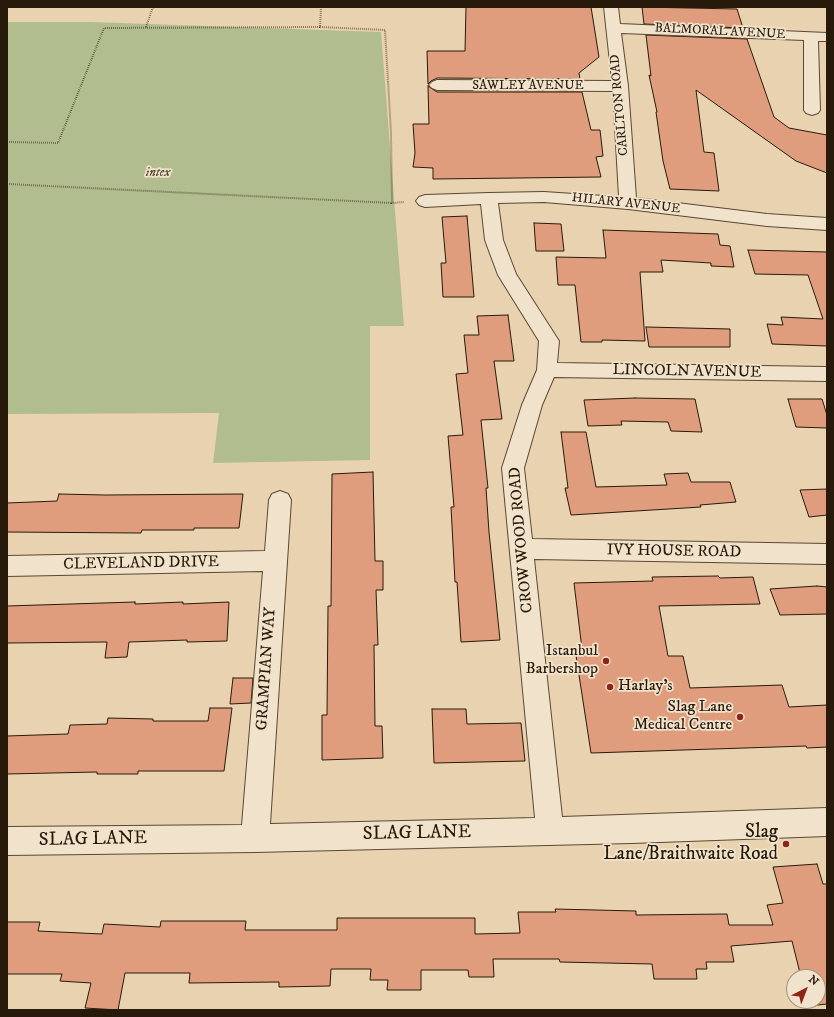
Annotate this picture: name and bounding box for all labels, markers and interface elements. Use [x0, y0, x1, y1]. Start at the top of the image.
street label: BALMORAL AVENUE [654, 21, 786, 43]
street label: CARLTON ROAD [608, 54, 632, 156]
street label: SAWLEY AVENUE [472, 78, 584, 94]
park label: intex [146, 165, 170, 181]
street label: HILARY AVENUE [571, 191, 681, 217]
street label: LINCOLN AVENUE [612, 361, 762, 383]
street label: CROW WOOD ROAD [506, 466, 538, 614]
street label: IVY HOUSE ROAD [607, 541, 741, 563]
street label: CLEVELAND DRIVE [63, 553, 219, 575]
street label: GRAMPIAN WAY [253, 607, 281, 731]
place label: Istanbul Barbershop [526, 642, 598, 680]
marker: Istanbul Barbershop [601, 656, 611, 666]
place label: Harlay's [618, 677, 673, 697]
marker: Harlay's [605, 682, 615, 692]
place label: Slag Lane Medical Centre [634, 698, 732, 736]
marker: Slag Lane Medical Centre [735, 712, 745, 722]
street label: SLAG LANE [363, 822, 471, 846]
place label: Slag Lane/Braithwaite Road [603, 822, 778, 866]
street label: SLAG LANE [39, 828, 147, 852]
marker: Slag Lane/Braithwaite Road [781, 839, 791, 849]
north arrow [786, 969, 826, 1009]
text: N [805, 973, 821, 989]

